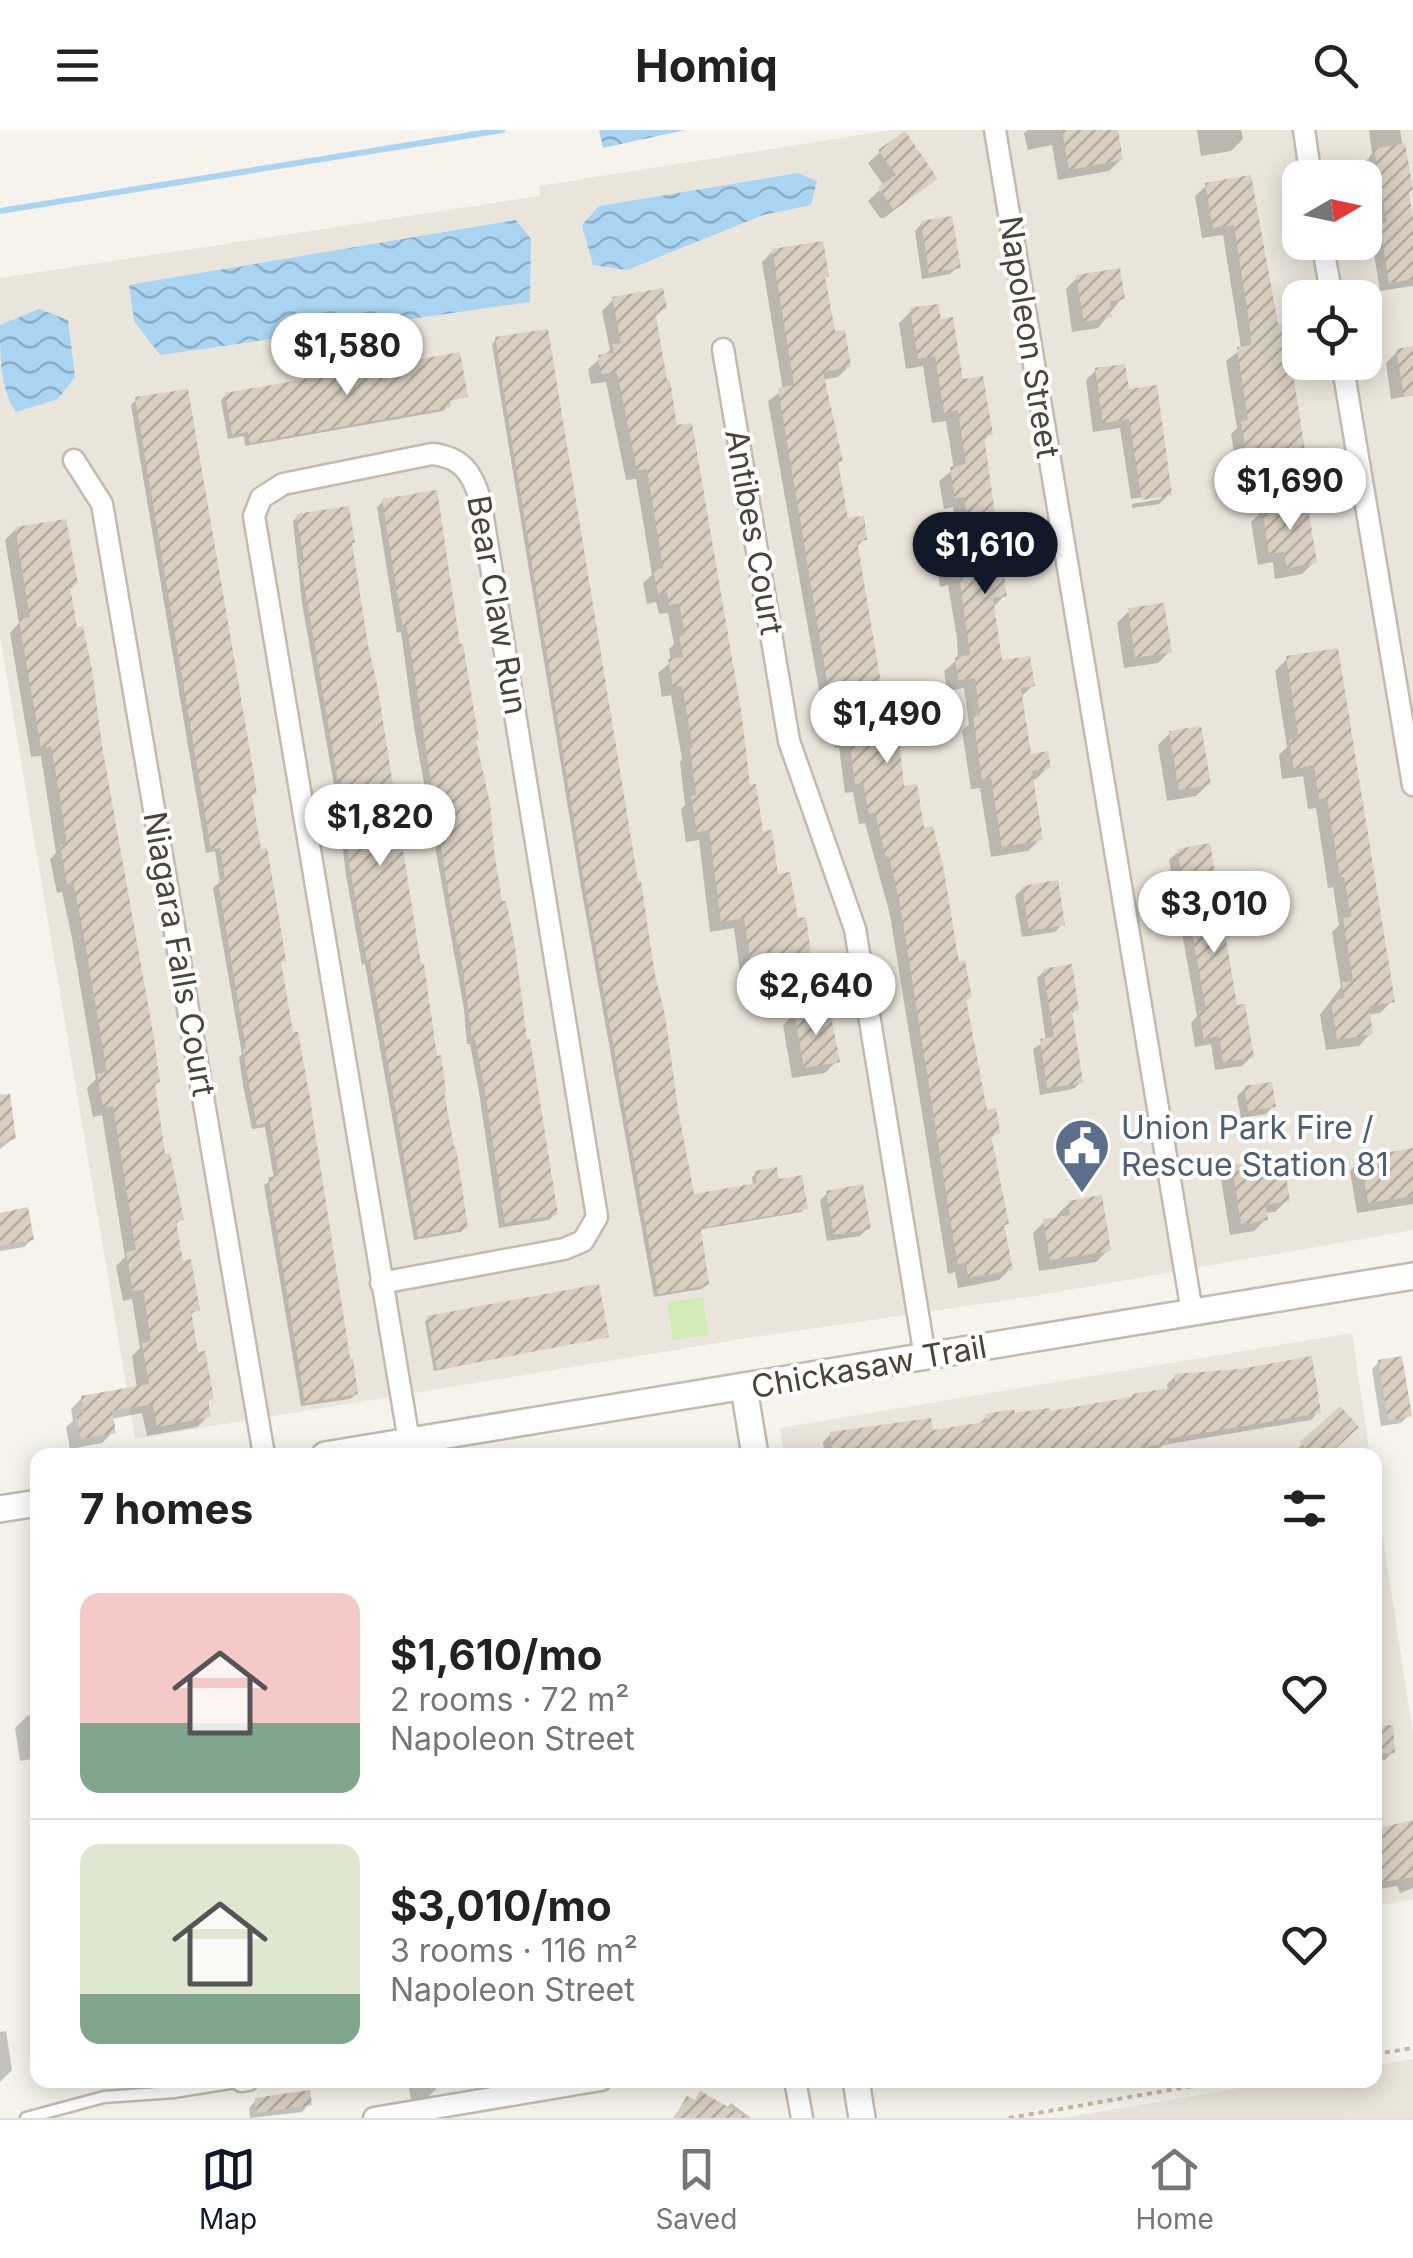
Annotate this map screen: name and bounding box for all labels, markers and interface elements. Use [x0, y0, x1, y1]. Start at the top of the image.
icon: menu [50, 38, 105, 93]
text: Homiq [635, 38, 778, 93]
icon: search [1308, 38, 1363, 93]
north arrow [1282, 160, 1382, 260]
map controls [1282, 160, 1382, 380]
street label: Napoleon Street [991, 213, 1068, 461]
button: locate [1282, 280, 1382, 380]
pin: $1,580 [266, 313, 428, 398]
text: $1,580 [293, 326, 401, 365]
street label: Antibes Court [717, 426, 792, 638]
pin: $1,690 [1209, 448, 1371, 533]
text: $1,690 [1236, 461, 1344, 500]
street label: Bear Claw Run [459, 492, 536, 717]
pin: $1,610 [904, 512, 1066, 597]
text: $1,610 [935, 525, 1035, 564]
pin: $1,490 [806, 681, 968, 766]
text: $1,490 [832, 694, 942, 733]
pin: $1,820 [299, 784, 461, 869]
text: $1,820 [326, 797, 434, 836]
street label: Niagara Falls Court [135, 809, 224, 1099]
pin: $3,010 [1133, 871, 1295, 956]
text: $3,010 [1160, 884, 1268, 923]
pin: $2,640 [735, 953, 897, 1038]
text: $2,640 [759, 966, 873, 1005]
place label: Union Park Fire / Rescue Station 81 [1121, 1108, 1389, 1184]
public building icon: Union Park Fire / Rescue Station 81 [1052, 1116, 1112, 1195]
street label: Chickasaw Trail [748, 1327, 990, 1406]
icon: filters [1277, 1481, 1332, 1536]
text: 7 homes [80, 1483, 253, 1534]
text: $1,610/mo [390, 1629, 603, 1680]
icon: home [160, 1633, 280, 1753]
icon: heart [1277, 1666, 1332, 1721]
text: 2 rooms · 72 m² [390, 1680, 629, 1719]
text: Napoleon Street [390, 1719, 635, 1758]
text: $3,010/mo [390, 1880, 612, 1931]
icon: home [160, 1884, 280, 2004]
icon: heart [1277, 1917, 1332, 1972]
text: 3 rooms · 116 m² [390, 1931, 638, 1970]
text: Napoleon Street [390, 1970, 635, 2009]
tab: Map [199, 2142, 257, 2236]
tab: Saved [655, 2142, 737, 2236]
tab: Home [1135, 2142, 1214, 2236]

